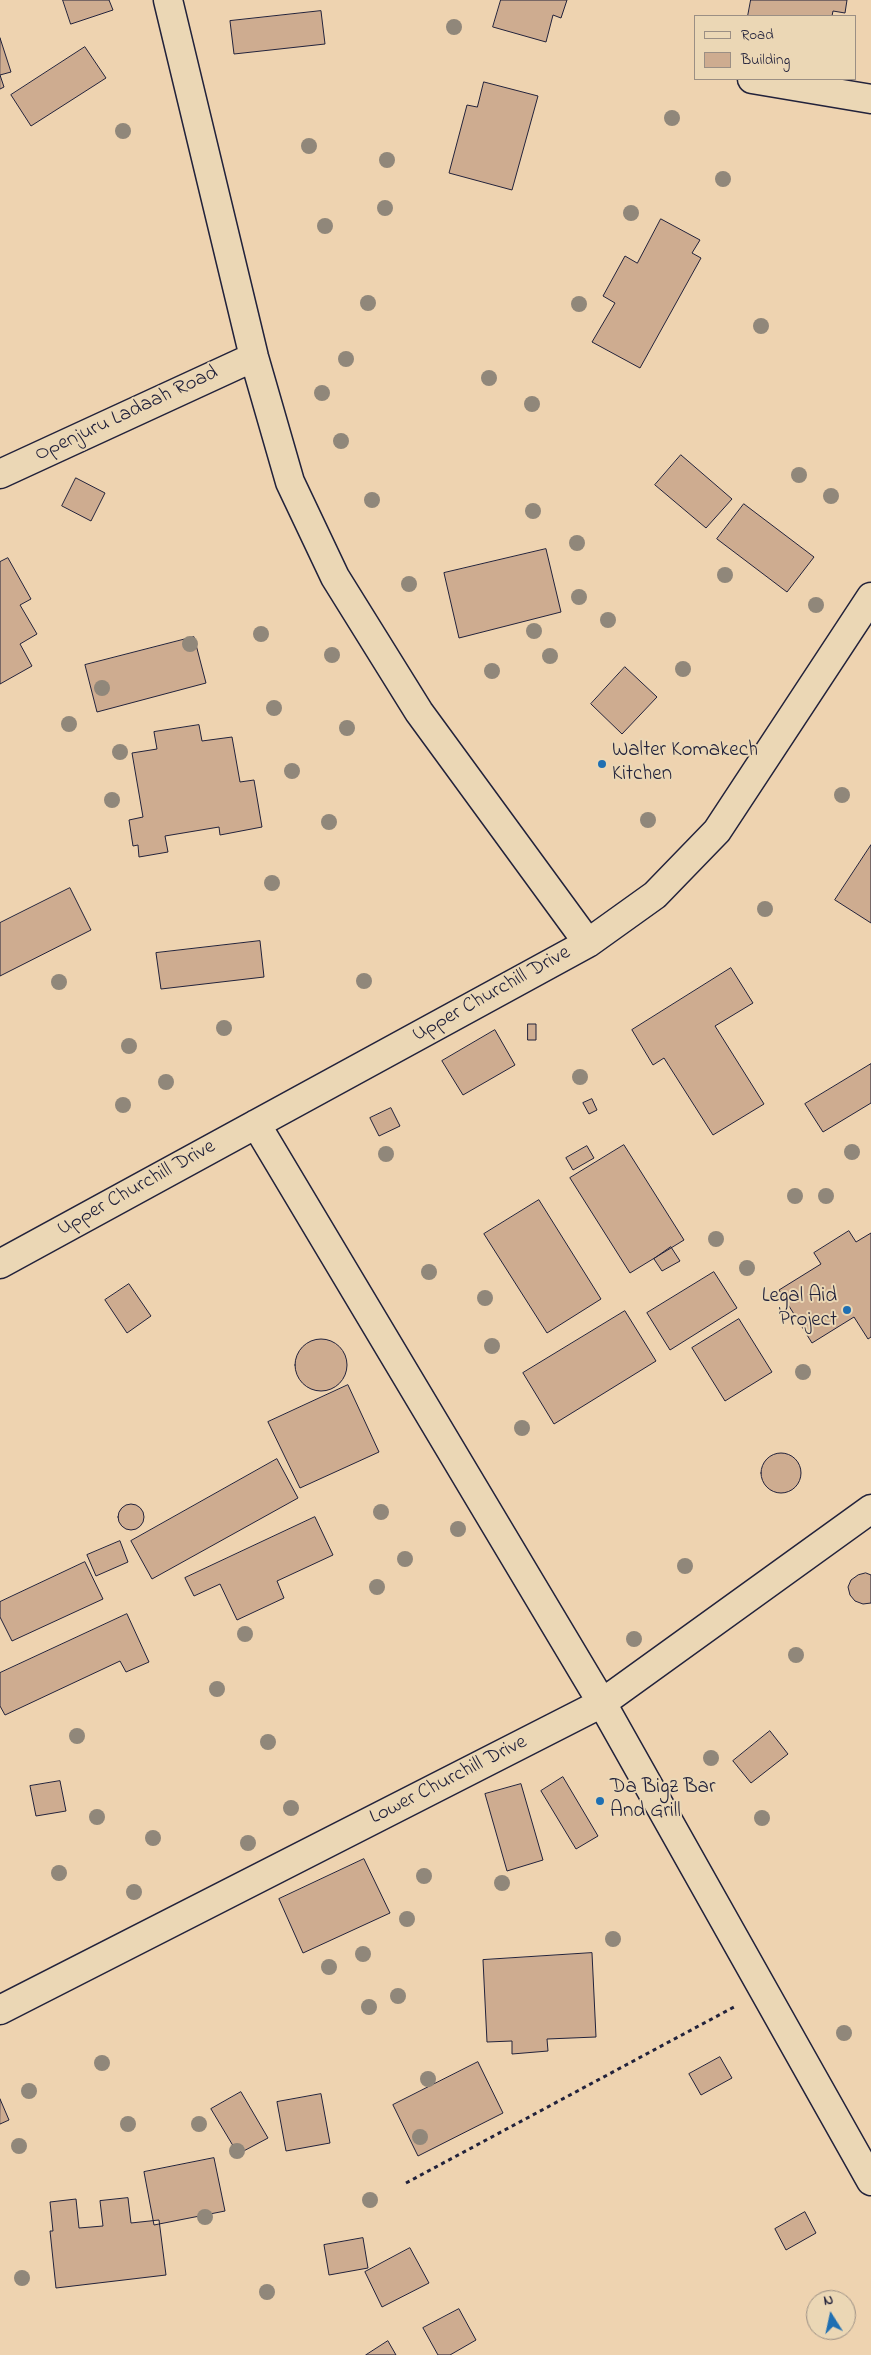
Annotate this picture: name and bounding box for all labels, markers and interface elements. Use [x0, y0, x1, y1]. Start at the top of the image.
legend [694, 15, 856, 80]
text: Road [741, 24, 774, 46]
text: Building [741, 49, 790, 71]
street label: Openjuru Ladaah Road [31, 361, 223, 469]
place label: Walter Komakech Kitchen [612, 739, 758, 789]
marker: Walter Komakech Kitchen [596, 758, 608, 770]
street label: Upper Churchill Drive [409, 941, 575, 1049]
street label: Upper Churchill Drive [54, 1135, 220, 1243]
place label: Legal Aid Project [762, 1285, 837, 1335]
marker: Legal Aid Project [841, 1304, 853, 1316]
street label: Lower Churchill Drive [366, 1731, 532, 1831]
place label: Da Bigz Bar And Grill [610, 1776, 715, 1826]
marker: Da Bigz Bar And Grill [594, 1795, 606, 1807]
north arrow [806, 2290, 856, 2340]
text: N [822, 2290, 835, 2312]

